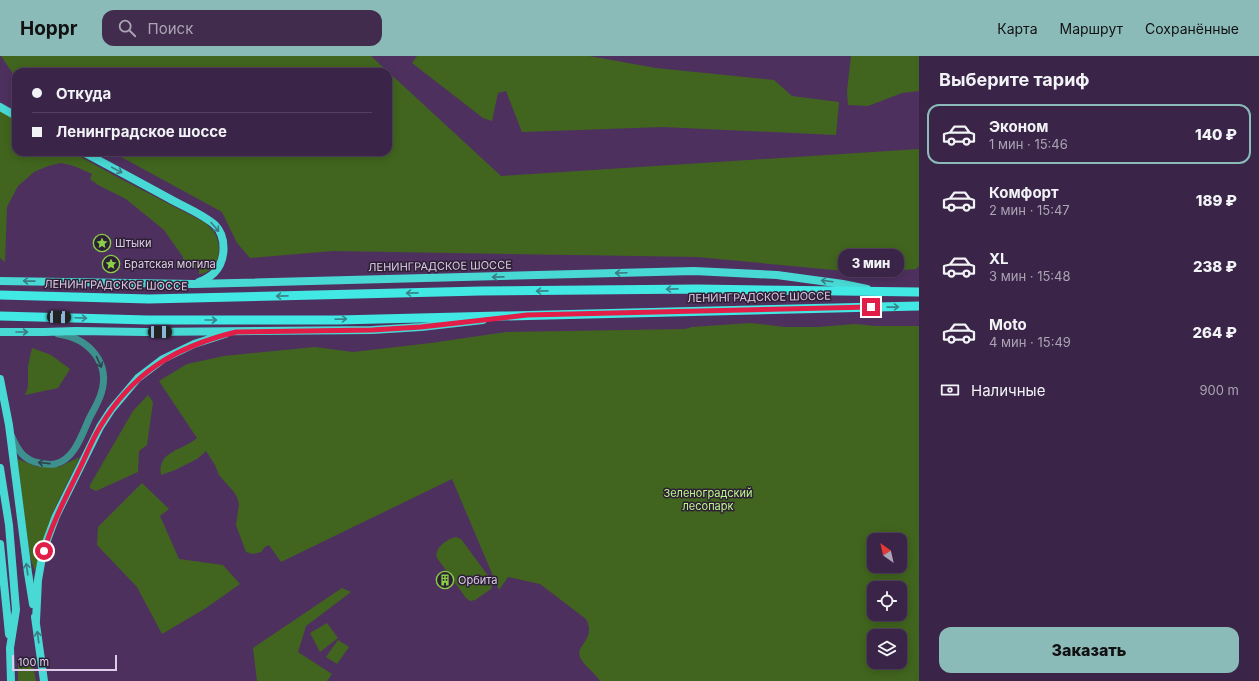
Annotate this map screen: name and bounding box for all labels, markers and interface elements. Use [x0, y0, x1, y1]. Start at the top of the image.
search box [102, 10, 382, 46]
text: Hoppr [20, 17, 78, 40]
icon: search [116, 17, 138, 39]
text: Поиск [148, 19, 193, 38]
text: Карта [997, 20, 1038, 37]
text: Маршрут [1060, 20, 1123, 37]
text: Сохранённые [1145, 20, 1239, 37]
text: Выберите тариф [939, 69, 1090, 90]
text: Откуда [56, 84, 111, 103]
icon: car [941, 116, 977, 152]
text: Эконом [989, 117, 1048, 136]
text: Ленинградское шоссе [56, 122, 227, 141]
text: 140 ₽ [1195, 125, 1237, 144]
text: 1 мин · 15:46 [989, 136, 1068, 152]
one-way arrow [111, 167, 123, 175]
icon: car [941, 182, 977, 218]
text: Комфорт [989, 183, 1059, 202]
text: 189 ₽ [1196, 191, 1237, 210]
text: 2 мин · 15:47 [989, 202, 1070, 218]
one-way arrow [211, 222, 220, 232]
place icon: Штыки [92, 233, 112, 253]
place label: Штыки [115, 236, 152, 250]
icon: car [941, 248, 977, 284]
callout: 3 мин [838, 249, 904, 277]
text: XL [989, 249, 1009, 268]
place icon: Братская могила [101, 254, 121, 274]
text: 3 мин [852, 255, 890, 271]
place label: Братская могила [124, 257, 216, 271]
text: 238 ₽ [1193, 257, 1237, 276]
street label: ЛЕНИНГРАДСКОЕ ШОССЕ [368, 258, 512, 274]
text: 3 мин · 15:48 [989, 268, 1071, 284]
one-way arrow [615, 269, 628, 277]
one-way arrow [492, 273, 505, 280]
one-way arrow [23, 277, 36, 285]
street label: ЛЕНИНГРАДСКОЕ ШОССЕ [44, 277, 188, 293]
one-way arrow [821, 278, 834, 285]
one-way arrow [666, 285, 679, 293]
one-way arrow [536, 287, 549, 294]
one-way arrow [406, 289, 419, 297]
street label: ЛЕНИНГРАДСКОЕ ШОССЕ [687, 289, 831, 305]
one-way arrow [276, 292, 289, 300]
route end [862, 298, 880, 316]
one-way arrow [886, 303, 899, 311]
car [47, 311, 71, 323]
one-way arrow [74, 314, 87, 322]
icon: car [941, 314, 977, 350]
text: Moto [989, 315, 1027, 334]
one-way arrow [204, 316, 217, 324]
one-way arrow [334, 316, 347, 323]
text: 264 ₽ [1193, 323, 1237, 342]
car [148, 326, 172, 338]
one-way arrow [15, 328, 28, 336]
text: 4 мин · 15:49 [989, 334, 1071, 350]
one-way arrow [96, 356, 103, 368]
icon: cash [939, 379, 961, 401]
text: Наличные [971, 381, 1045, 400]
text: 900 m [1199, 382, 1239, 398]
one-way arrow [38, 459, 51, 467]
park label: Зеленоградский лесопарк [663, 486, 753, 513]
north arrow [867, 533, 907, 573]
map controls [867, 533, 907, 669]
route start [35, 542, 53, 560]
one-way arrow [23, 563, 31, 576]
building icon: Орбита [435, 570, 455, 590]
place label: Орбита [458, 573, 497, 587]
button: locate [867, 581, 907, 621]
button: Заказать [939, 627, 1239, 673]
button: layers [867, 629, 907, 669]
one-way arrow [34, 631, 42, 644]
scale bar [12, 653, 117, 672]
text: 100 m [18, 655, 49, 669]

